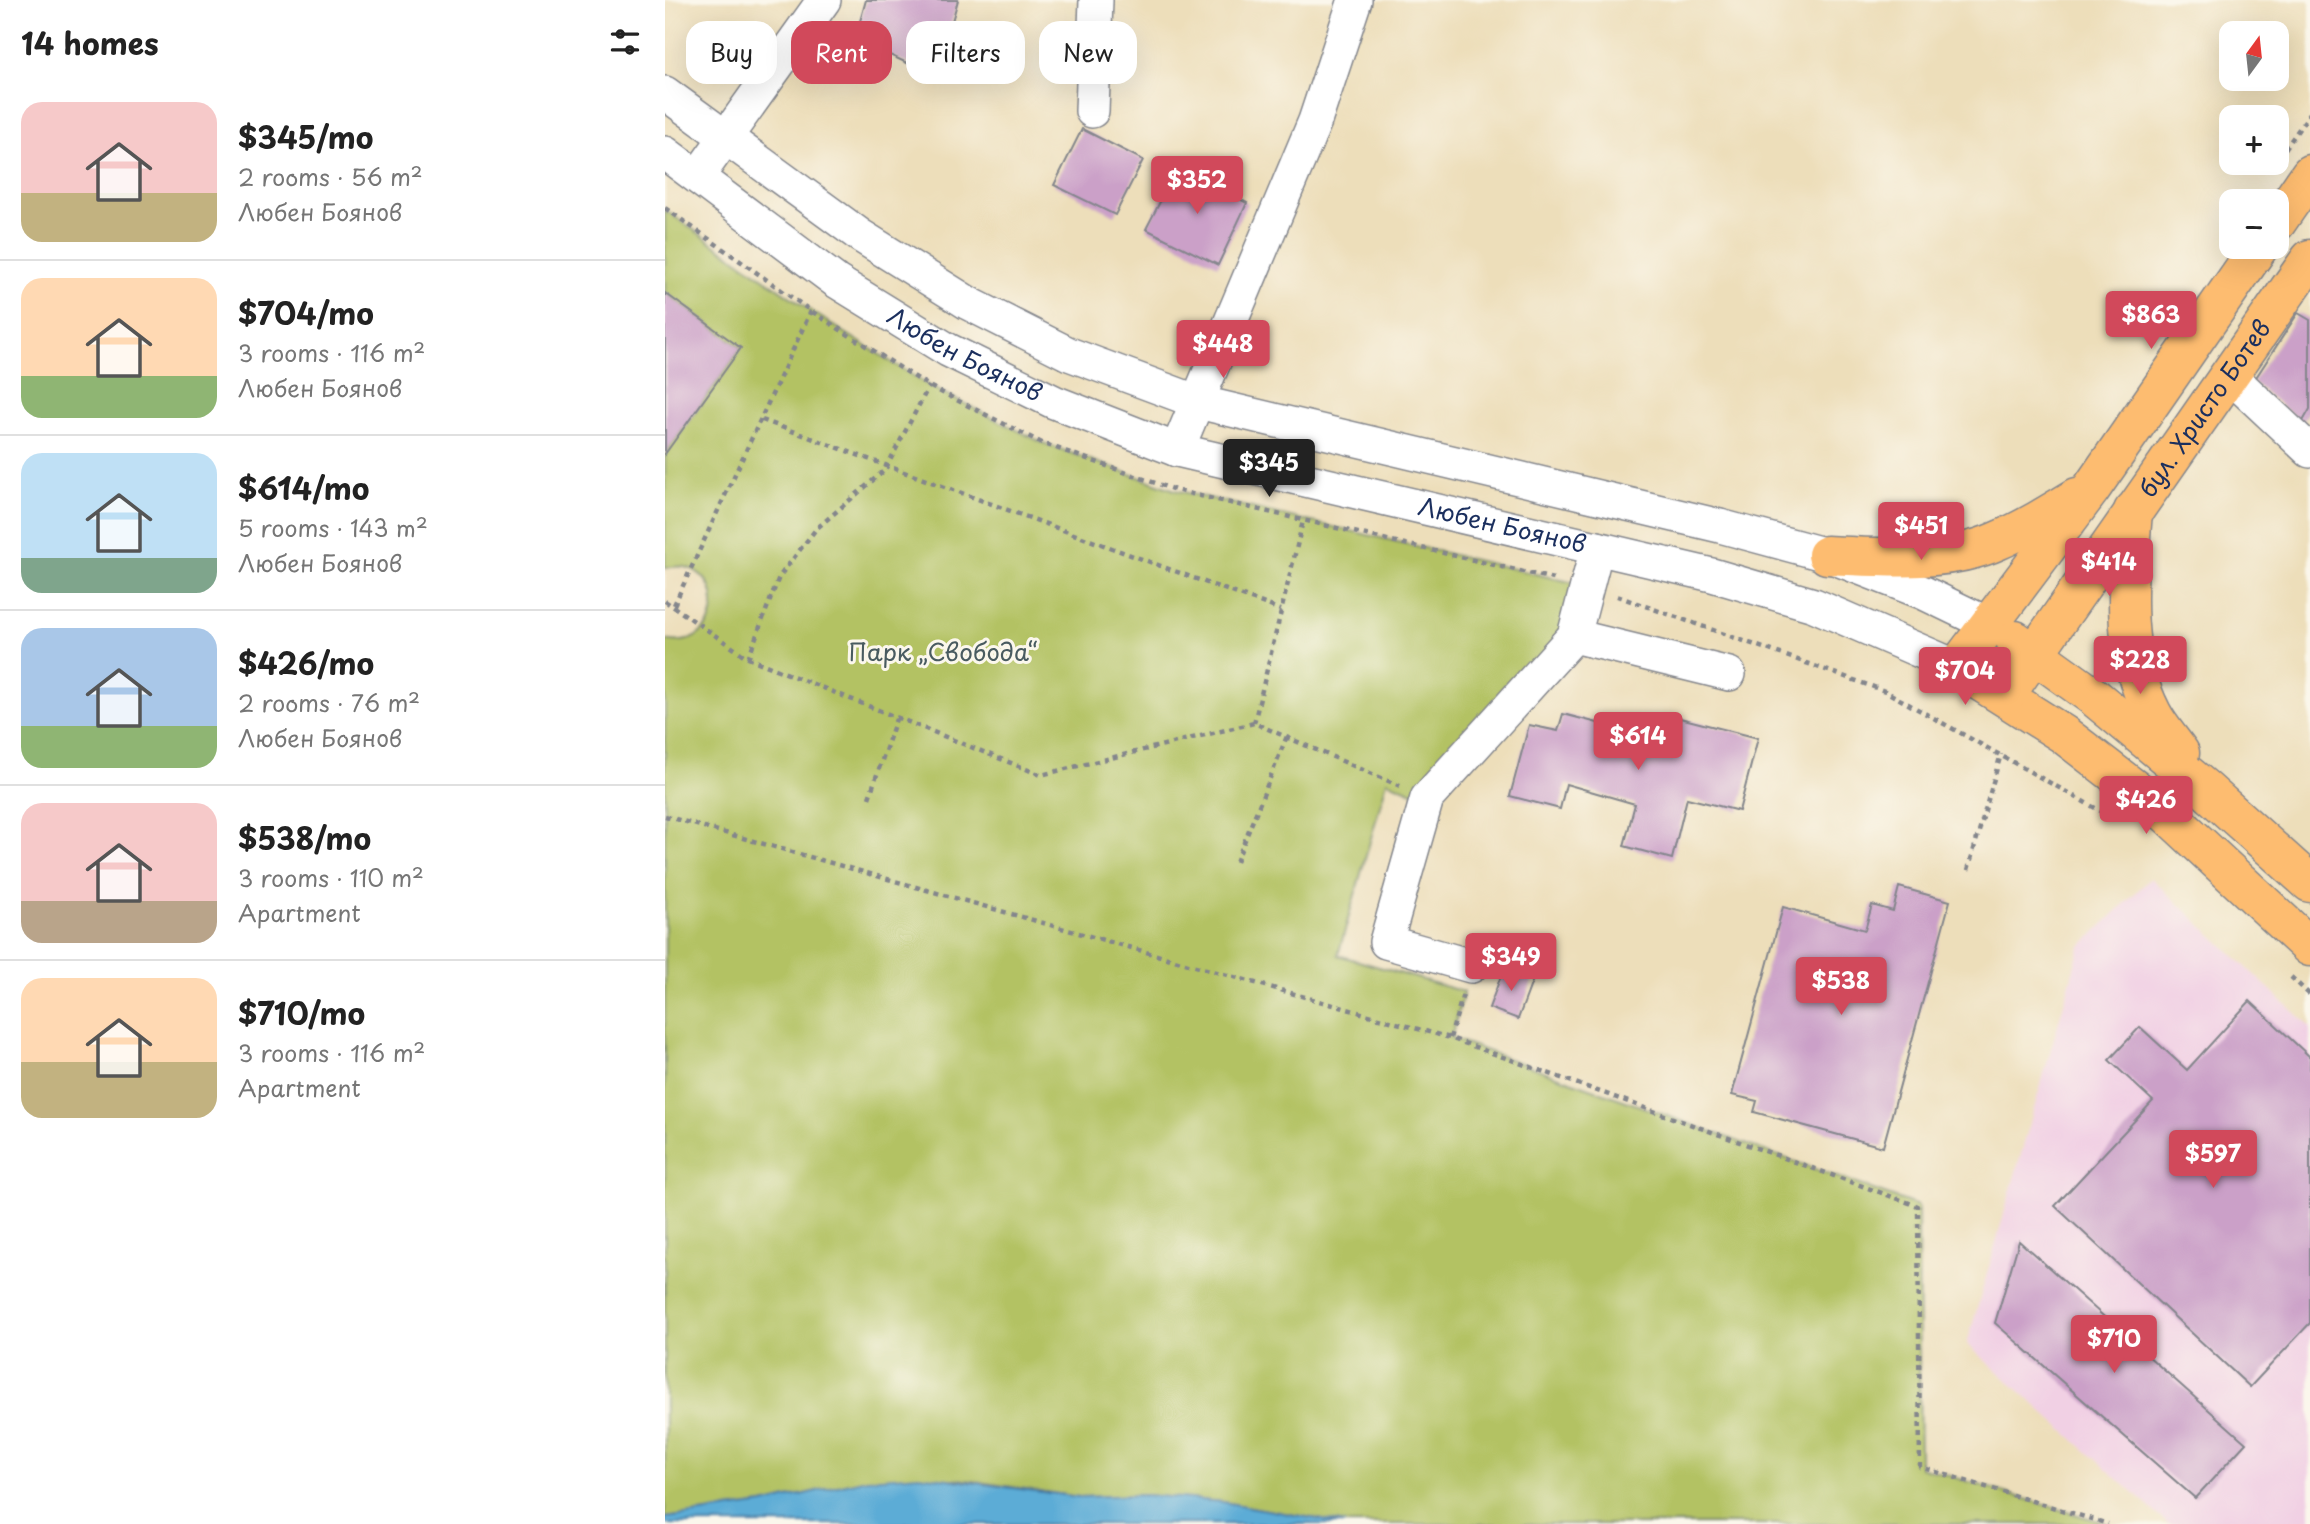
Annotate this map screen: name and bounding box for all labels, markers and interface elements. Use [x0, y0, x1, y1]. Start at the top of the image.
text: 14 homes [21, 20, 159, 65]
chip: Buy [686, 21, 777, 84]
chip: Rent [791, 21, 892, 84]
chip: Filters [906, 21, 1025, 84]
chip: New [1039, 21, 1137, 84]
north arrow [2219, 21, 2289, 91]
map controls [2219, 21, 2289, 259]
icon: filters [606, 23, 644, 61]
button: + [2219, 105, 2289, 175]
text: $345/mo [238, 114, 373, 159]
icon: home [77, 130, 161, 214]
pin: $352 [1156, 156, 1238, 216]
text: 2 rooms · 56 m² [238, 159, 423, 194]
text: $352 [1167, 161, 1227, 196]
button: − [2219, 189, 2289, 259]
text: Любен Боянов [238, 194, 402, 229]
text: $704/mo [238, 290, 374, 335]
pin: $863 [2110, 292, 2192, 351]
text: $863 [2122, 296, 2180, 331]
street label: Любен Боянов [881, 297, 1049, 410]
icon: home [77, 306, 161, 390]
street label: бул. Христо Ботев [2129, 312, 2278, 504]
pin: $448 [1182, 320, 1264, 380]
text: $448 [1193, 325, 1253, 360]
text: 3 rooms · 116 m² [238, 335, 425, 370]
text: Любен Боянов [238, 370, 402, 405]
pin: $345 [1228, 440, 1310, 499]
text: $345 [1239, 444, 1299, 479]
text: $614/mo [238, 465, 369, 510]
icon: home [77, 481, 161, 565]
street label: Любен Боянов [1415, 487, 1590, 561]
pin: $451 [1880, 503, 1962, 562]
text: $451 [1894, 507, 1948, 542]
text: 5 rooms · 143 m² [238, 510, 428, 545]
pin: $414 [2068, 538, 2150, 598]
text: $414 [2081, 543, 2137, 578]
text: Любен Боянов [238, 545, 402, 580]
park label: Парк „Свобода“ [848, 633, 1038, 669]
pin: $228 [2099, 636, 2181, 696]
text: $426/mo [238, 640, 374, 685]
text: $228 [2110, 641, 2170, 676]
pin: $704 [1924, 648, 2006, 707]
text: $704 [1935, 652, 1995, 687]
icon: home [77, 656, 161, 740]
text: 2 rooms · 76 m² [238, 685, 420, 720]
pin: $614 [1597, 712, 1679, 772]
text: $614 [1610, 717, 1666, 752]
text: Любен Боянов [238, 720, 402, 755]
pin: $426 [2105, 776, 2187, 836]
text: $426 [2116, 781, 2176, 816]
text: $538/mo [238, 815, 371, 860]
icon: home [77, 831, 161, 915]
text: 3 rooms · 110 m² [238, 860, 424, 895]
text: Apartment [238, 895, 361, 930]
pin: $349 [1470, 934, 1552, 993]
text: $349 [1481, 938, 1541, 973]
pin: $538 [1800, 958, 1882, 1017]
text: $538 [1812, 962, 1870, 997]
text: $710/mo [238, 990, 365, 1035]
icon: home [77, 1006, 161, 1090]
text: 3 rooms · 116 m² [238, 1035, 425, 1070]
text: Apartment [238, 1070, 361, 1105]
pin: $597 [2172, 1130, 2254, 1190]
text: $597 [2185, 1135, 2241, 1170]
pin: $710 [2073, 1316, 2155, 1375]
text: $710 [2087, 1320, 2141, 1355]

